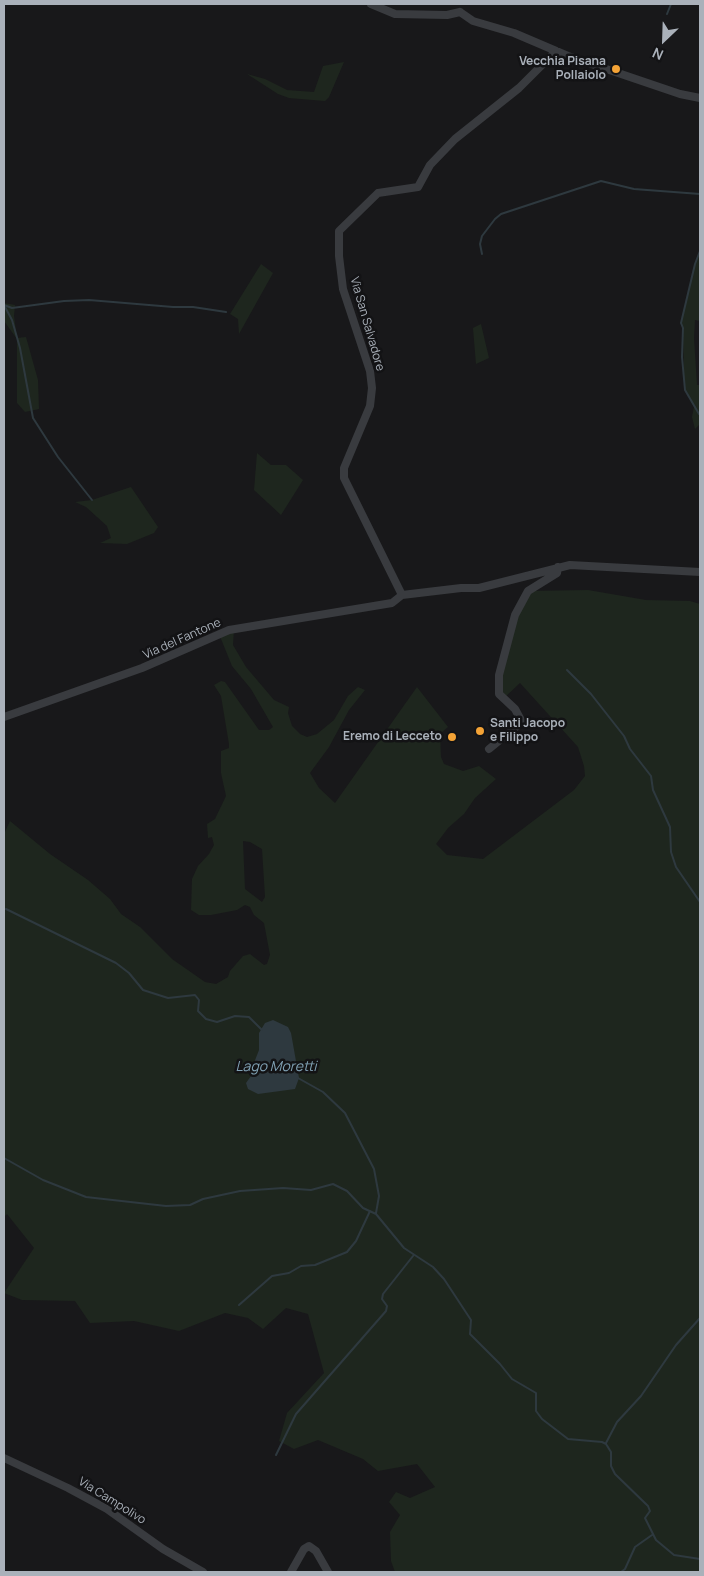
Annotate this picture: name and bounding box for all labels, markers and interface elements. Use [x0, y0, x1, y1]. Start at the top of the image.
north arrow [639, 15, 689, 65]
text: N [649, 43, 666, 65]
place label: Vecchia Pisana Pollaiolo [519, 55, 606, 83]
marker: Vecchia Pisana Pollaiolo [610, 63, 622, 75]
street label: Via San Salvadore [347, 275, 387, 373]
street label: Via del Fantone [141, 615, 223, 663]
place label: Santi Jacopo e Filippo [490, 717, 565, 745]
marker: Santi Jacopo e Filippo [474, 725, 486, 737]
place label: Eremo di Lecceto [343, 730, 442, 744]
marker: Eremo di Lecceto [446, 731, 458, 743]
water label: Lago Moretti [235, 1059, 317, 1075]
street label: Via Campolivo [76, 1474, 148, 1528]

